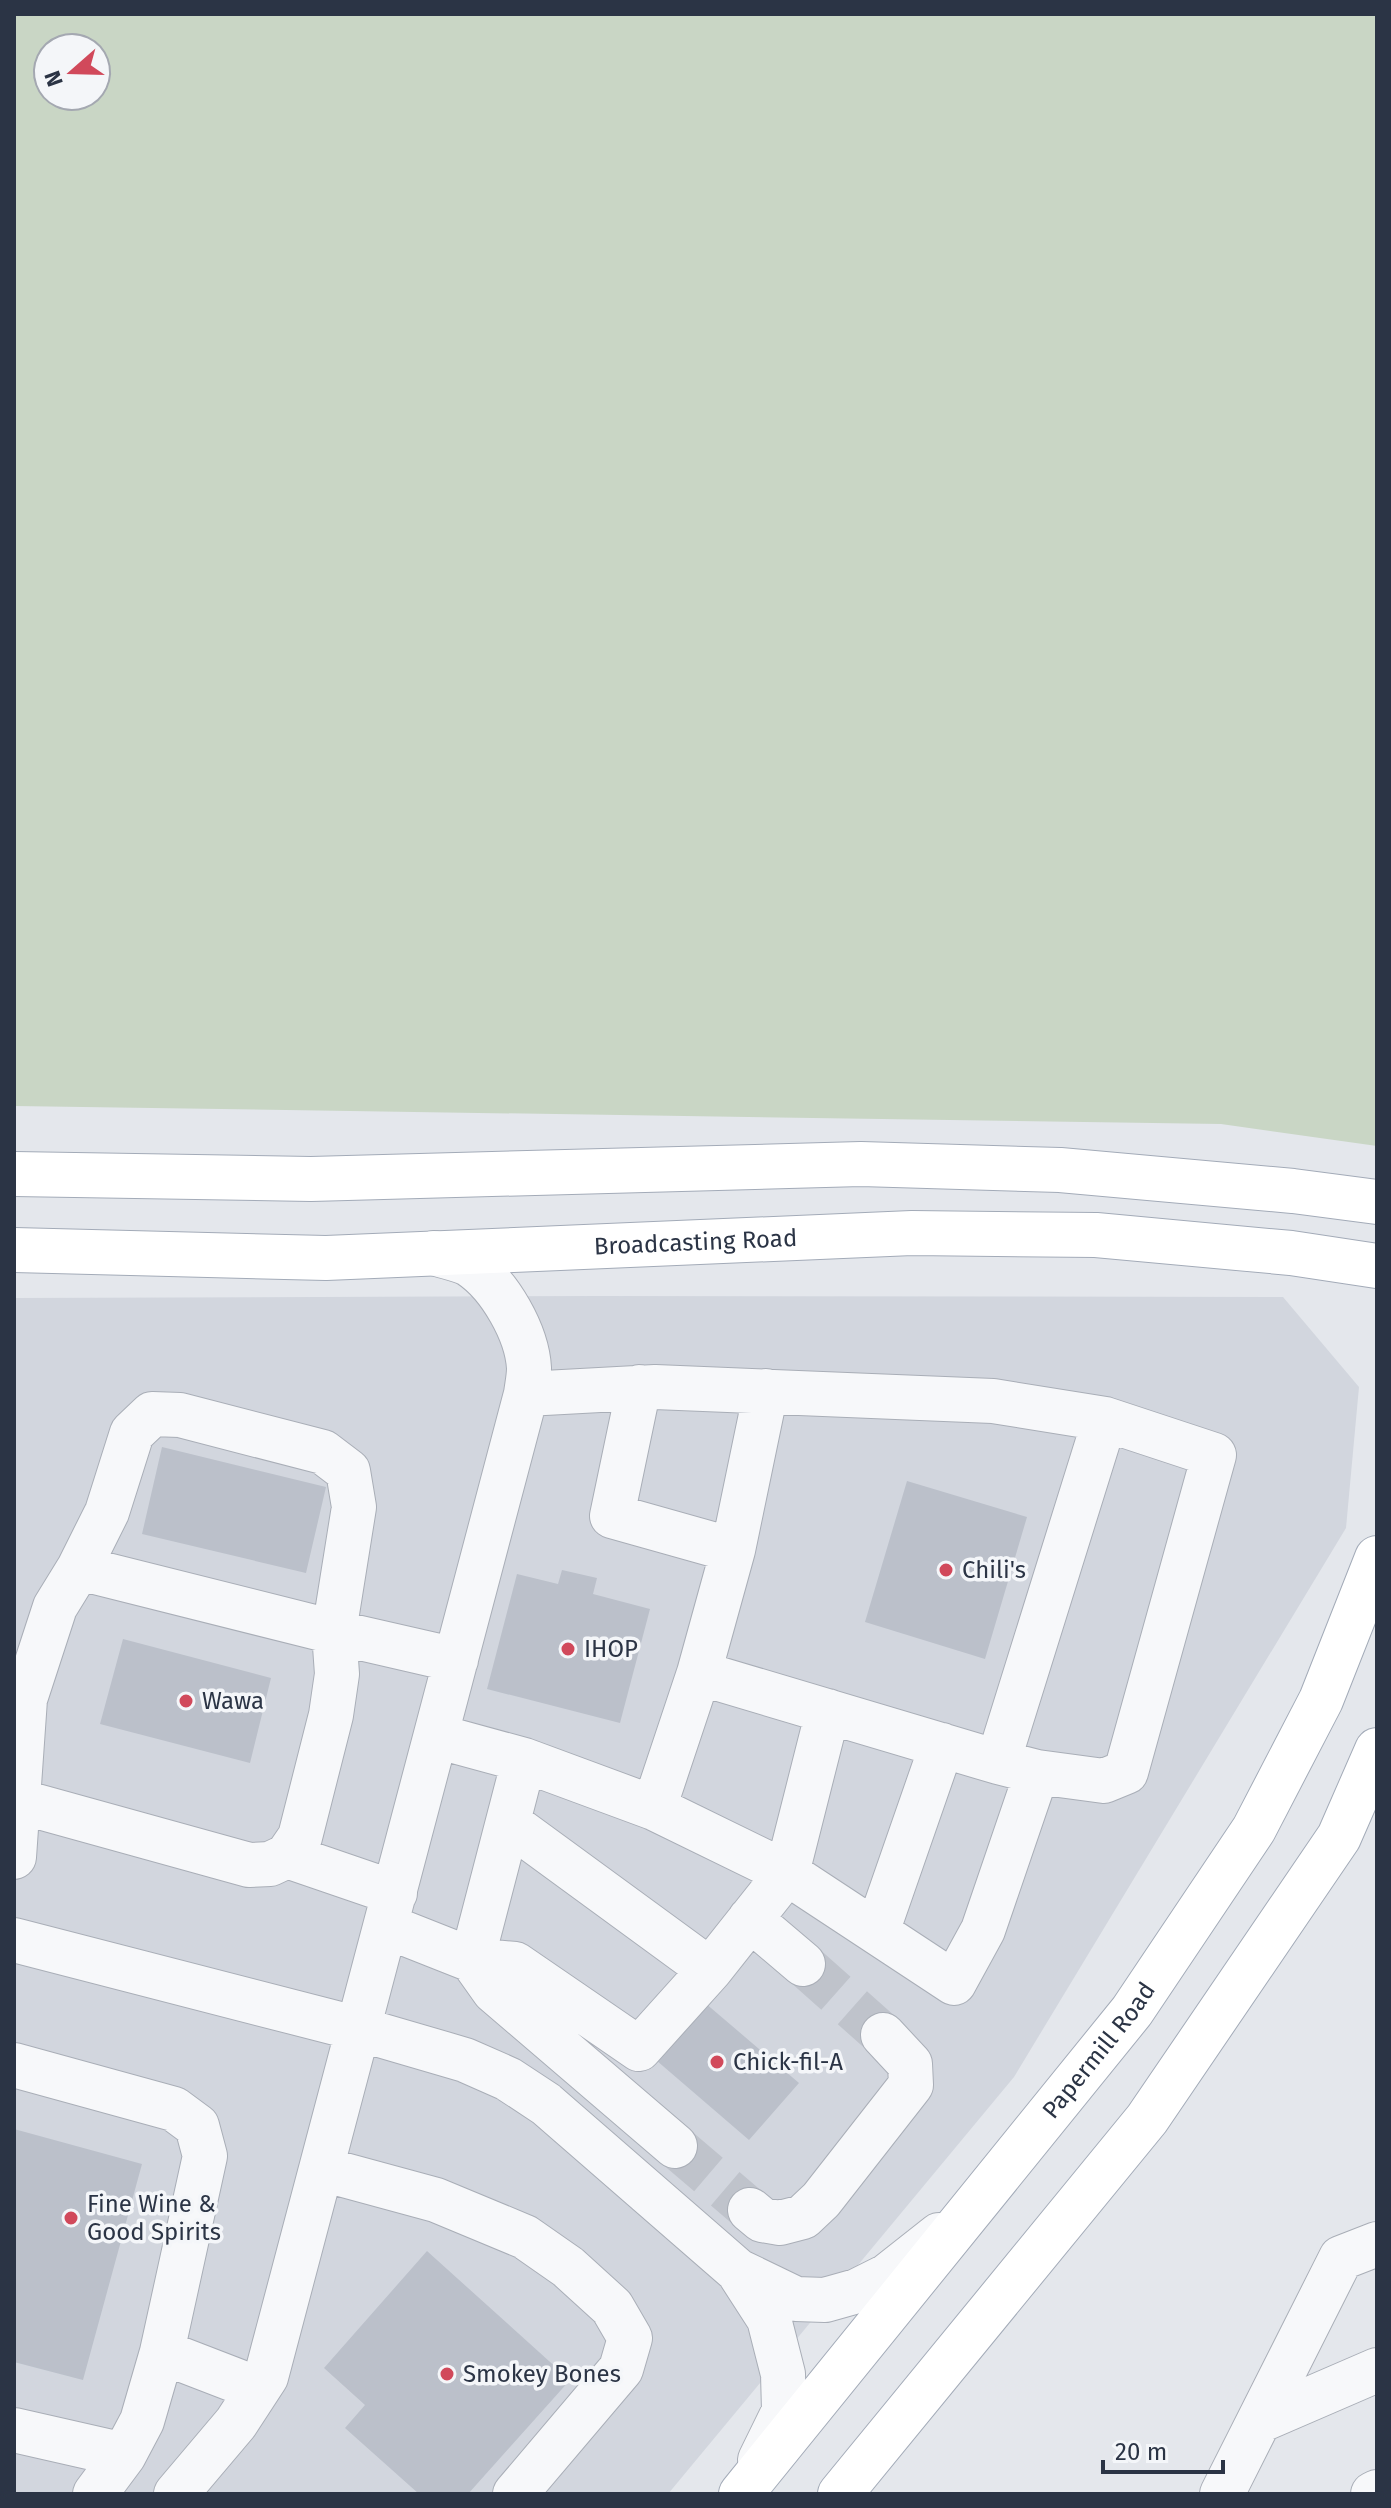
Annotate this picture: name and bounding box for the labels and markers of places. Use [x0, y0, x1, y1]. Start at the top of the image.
place label: Chili's [962, 1556, 1026, 1584]
marker: Chili's [937, 1561, 955, 1579]
place label: IHOP [584, 1635, 638, 1663]
marker: IHOP [559, 1640, 577, 1658]
place label: Wawa [202, 1687, 264, 1715]
marker: Wawa [177, 1692, 195, 1710]
place label: Chick-fil-A [733, 2048, 843, 2076]
marker: Chick-fil-A [708, 2053, 726, 2071]
place label: Fine Wine & Good Spirits [87, 2190, 221, 2246]
marker: Fine Wine & Good Spirits [62, 2209, 80, 2227]
place label: Smokey Bones [463, 2360, 621, 2388]
marker: Smokey Bones [438, 2365, 456, 2383]

